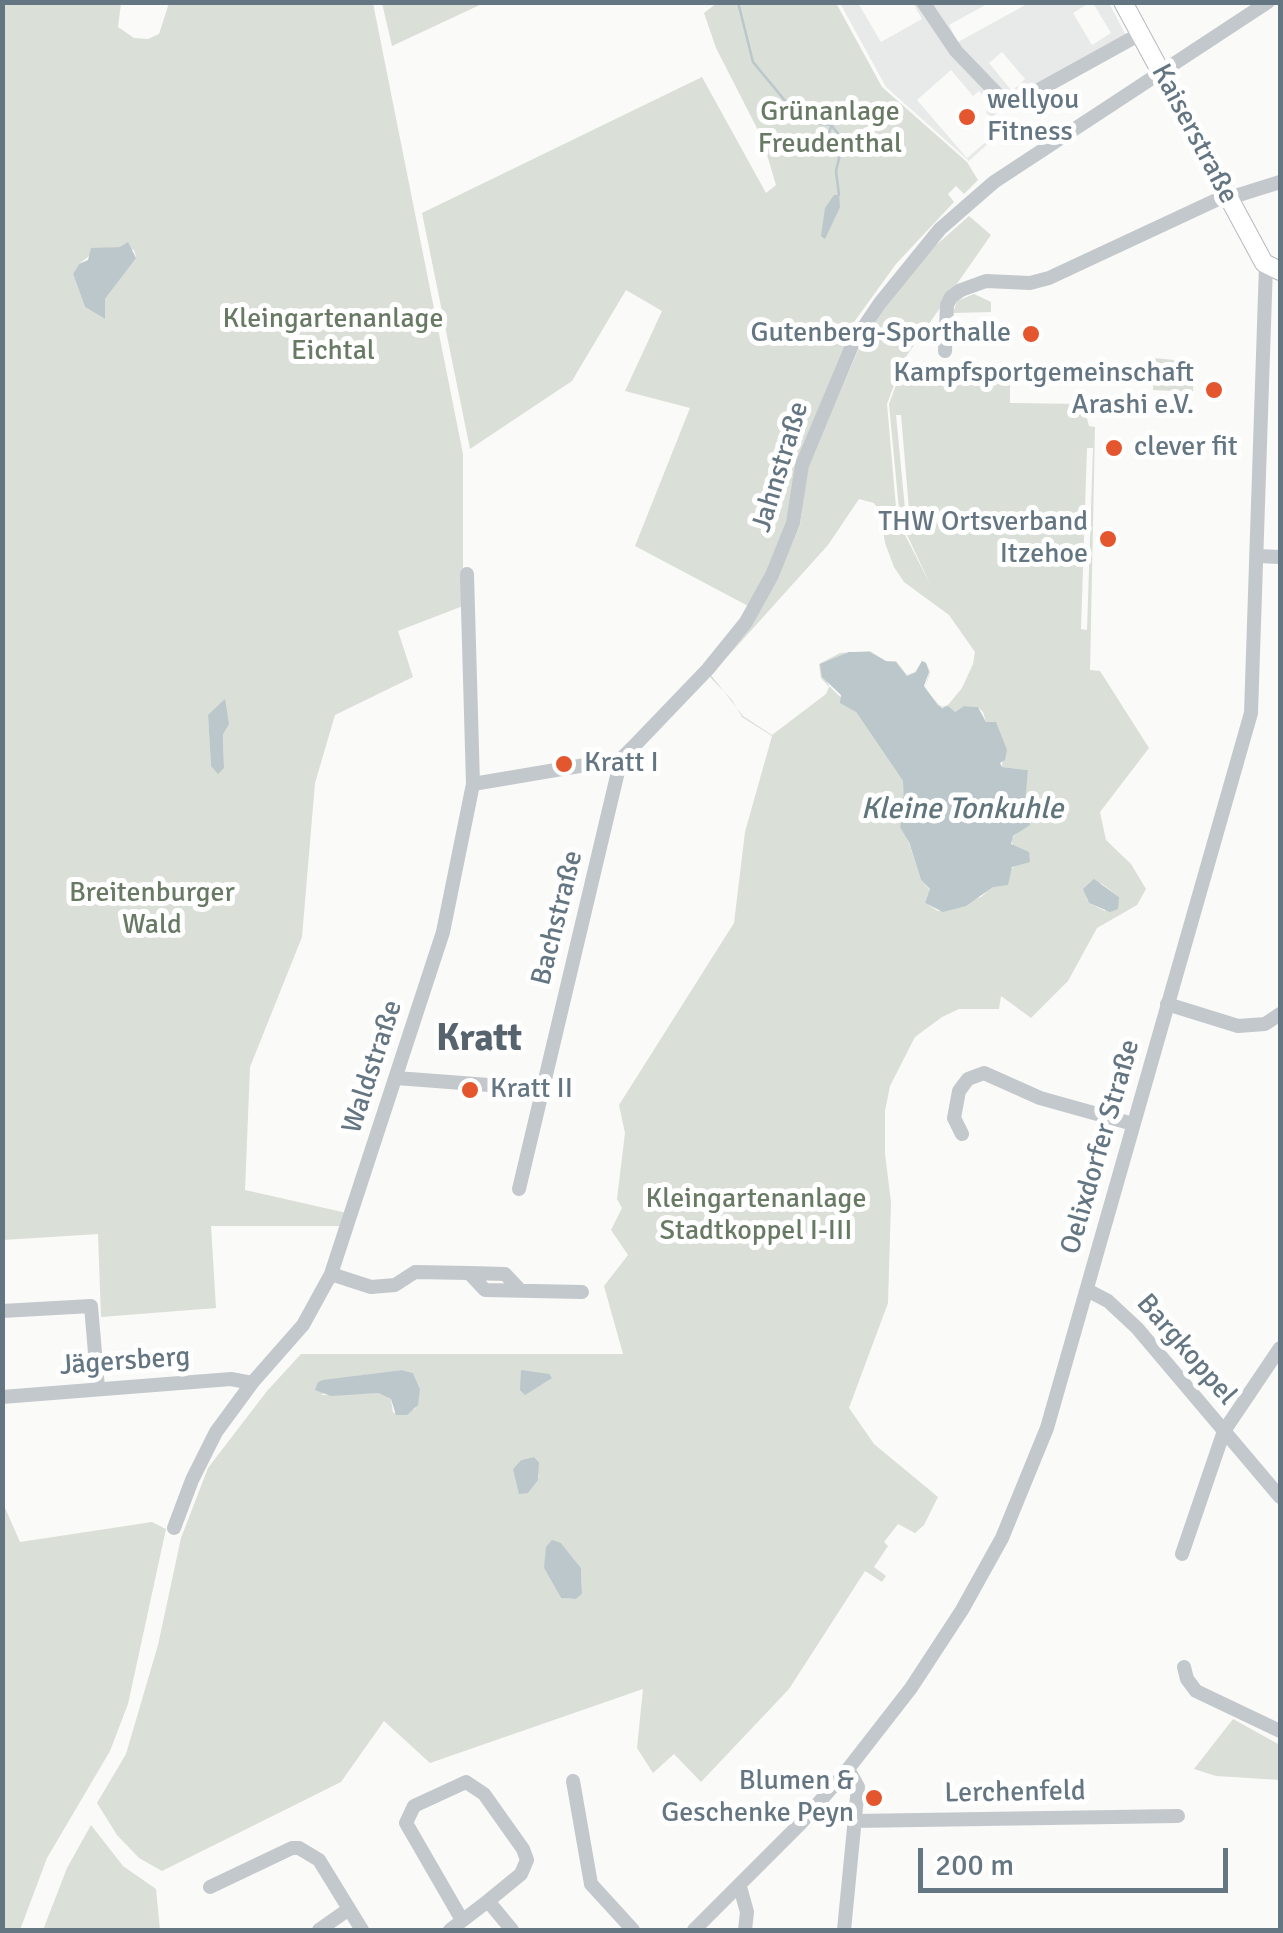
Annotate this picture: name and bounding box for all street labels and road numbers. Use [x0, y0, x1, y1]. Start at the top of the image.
street label: Kaiserstraße [1143, 59, 1245, 209]
street label: Jahnstraße [745, 398, 817, 536]
street label: Bachstraße [525, 847, 591, 989]
street label: Waldstraße [336, 996, 410, 1138]
street label: Oelixdorfer Straße [1054, 1036, 1148, 1258]
street label: Bargkoppel [1129, 1288, 1243, 1412]
street label: Jägersberg [59, 1341, 191, 1383]
street label: Lerchenfeld [944, 1775, 1086, 1811]

